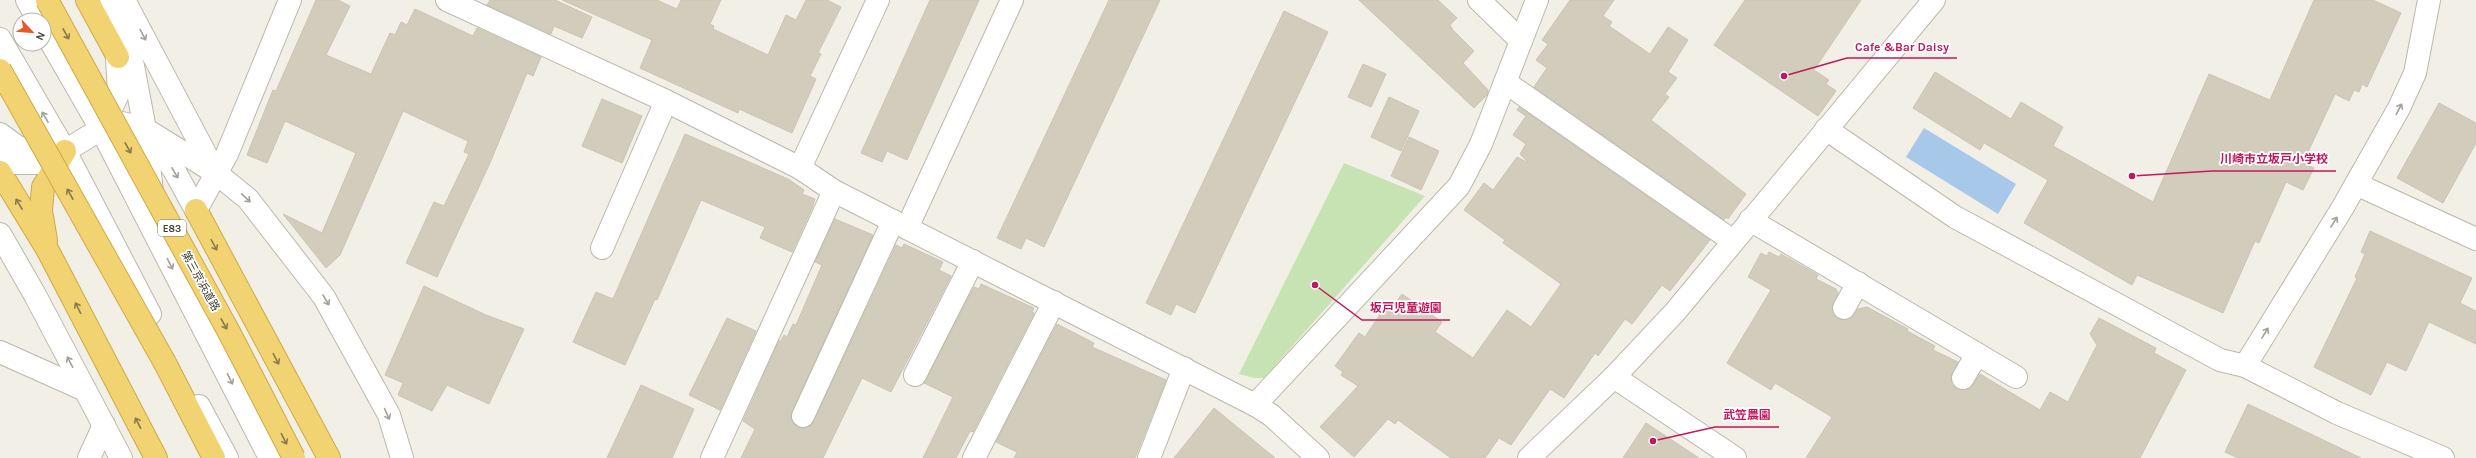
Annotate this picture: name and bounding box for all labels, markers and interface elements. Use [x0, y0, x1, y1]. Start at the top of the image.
north arrow [12, 12, 52, 52]
one-way arrow [63, 28, 70, 40]
one-way arrow [139, 28, 147, 40]
text: N [33, 30, 48, 43]
callout: Cafe &Bar Daisy [1847, 34, 1957, 58]
text: Cafe &Bar Daisy [1855, 40, 1949, 54]
one-way arrow [2395, 103, 2403, 115]
one-way arrow [41, 112, 49, 124]
one-way arrow [125, 142, 133, 154]
callout: 川崎市立坂戸小学校 [2212, 147, 2336, 171]
text: 川崎市立坂戸小学校 [2220, 152, 2328, 166]
one-way arrow [172, 167, 180, 179]
one-way arrow [65, 189, 73, 201]
one-way arrow [241, 193, 251, 203]
one-way arrow [15, 198, 23, 210]
one-way arrow [2330, 216, 2338, 228]
road number: E83 [158, 220, 186, 236]
one-way arrow [211, 239, 219, 251]
street label: 第三京浜道路 [179, 249, 222, 313]
one-way arrow [166, 258, 174, 270]
one-way arrow [322, 294, 330, 306]
callout: 坂戸児童遊園 [1362, 296, 1450, 320]
text: 坂戸児童遊園 [1370, 301, 1442, 315]
one-way arrow [74, 302, 81, 314]
one-way arrow [221, 318, 229, 330]
one-way arrow [2261, 327, 2270, 338]
one-way arrow [273, 353, 280, 365]
one-way arrow [66, 356, 73, 368]
one-way arrow [226, 373, 234, 385]
callout: 武笠農園 [1715, 403, 1779, 427]
one-way arrow [384, 408, 392, 420]
text: 武笠農園 [1723, 408, 1771, 422]
one-way arrow [134, 418, 141, 430]
one-way arrow [281, 433, 289, 445]

